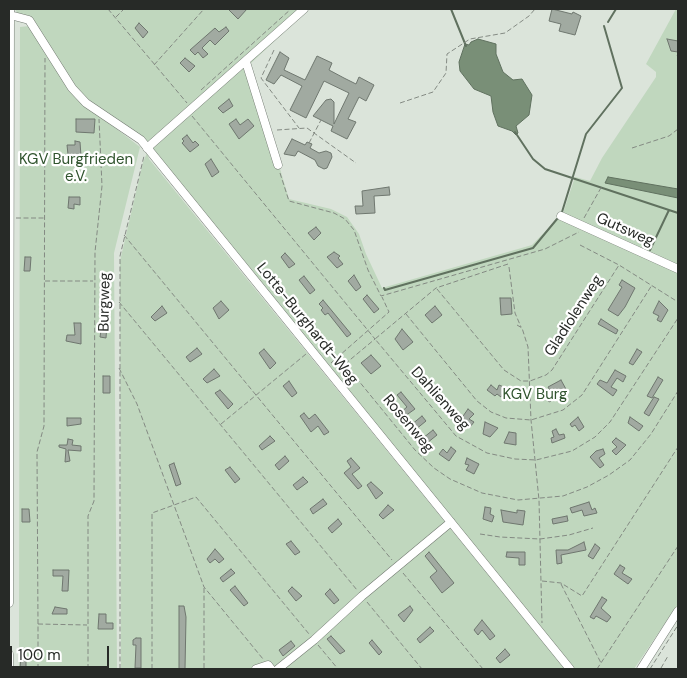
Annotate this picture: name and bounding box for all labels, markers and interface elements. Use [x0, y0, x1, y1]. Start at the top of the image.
park label: KGV Burgfrieden e.V. [19, 151, 133, 186]
street label: Gutsweg [593, 209, 657, 251]
street label: Lotte-Burghardt-Weg [252, 260, 362, 388]
street label: Burgweg [95, 272, 115, 332]
street label: Gladiolenweg [541, 272, 607, 360]
street label: Dahlienweg [407, 364, 473, 434]
park label: KGV Burg [503, 386, 567, 404]
street label: Rosenweg [379, 391, 437, 457]
scale bar [12, 636, 111, 668]
text: 100 m [18, 645, 61, 665]

